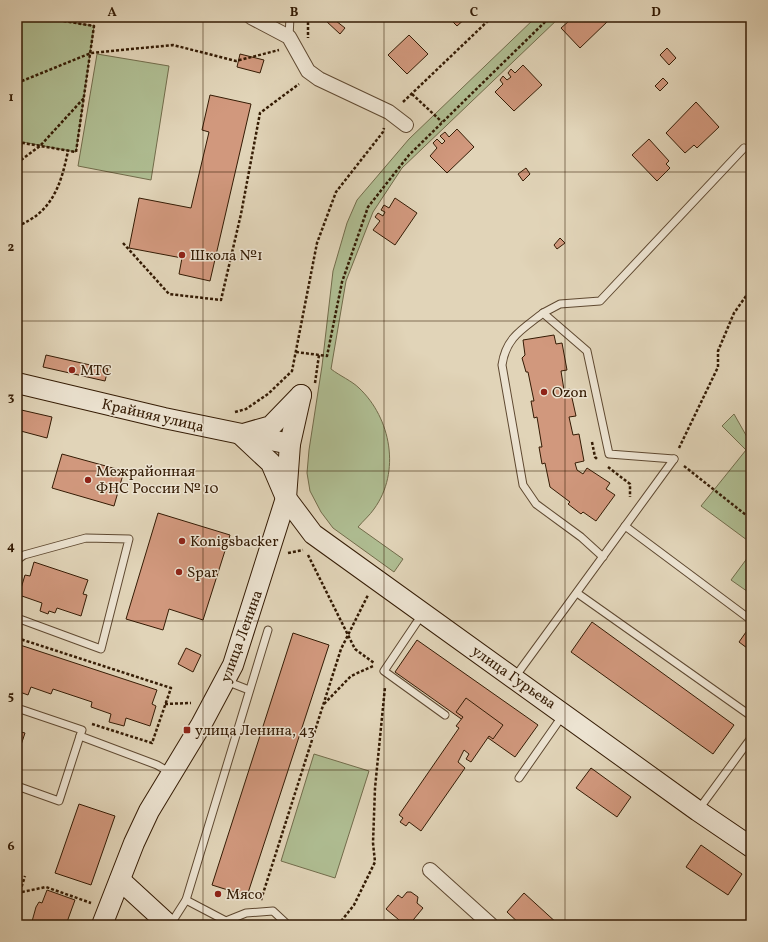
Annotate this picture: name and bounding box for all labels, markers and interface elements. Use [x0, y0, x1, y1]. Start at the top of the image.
text: A [107, 4, 117, 22]
text: B [290, 4, 299, 22]
text: C [470, 4, 478, 22]
text: D [651, 4, 661, 22]
text: 1 [8, 89, 14, 107]
text: 2 [8, 239, 15, 257]
place label: Школа №1 [190, 246, 263, 267]
marker: Школа №1 [177, 250, 187, 260]
place label: МТС [80, 361, 112, 382]
marker: МТС [67, 365, 77, 375]
place label: Ozon [552, 383, 587, 404]
marker: Ozon [539, 387, 549, 397]
text: 3 [8, 389, 15, 407]
street label: Крайняя улица [99, 394, 206, 438]
place label: Межрайонная ФНС России № 10 [96, 462, 219, 500]
marker: Межрайонная ФНС России № 10 [83, 475, 93, 485]
place label: Konigsbacker [190, 532, 278, 553]
marker: Konigsbacker [177, 536, 187, 546]
text: 4 [7, 538, 15, 556]
place label: Spar [187, 563, 218, 584]
marker: Spar [174, 567, 184, 577]
street label: улица Ленина [216, 587, 269, 686]
street label: улица Гурьева [467, 641, 560, 715]
text: 5 [8, 688, 14, 706]
place label: улица Ленина, 43 [195, 721, 315, 742]
marker: улица Ленина, 43 [182, 725, 192, 735]
text: 6 [7, 838, 15, 856]
place label: Мясо [226, 885, 262, 906]
marker: Мясо [213, 889, 223, 899]

